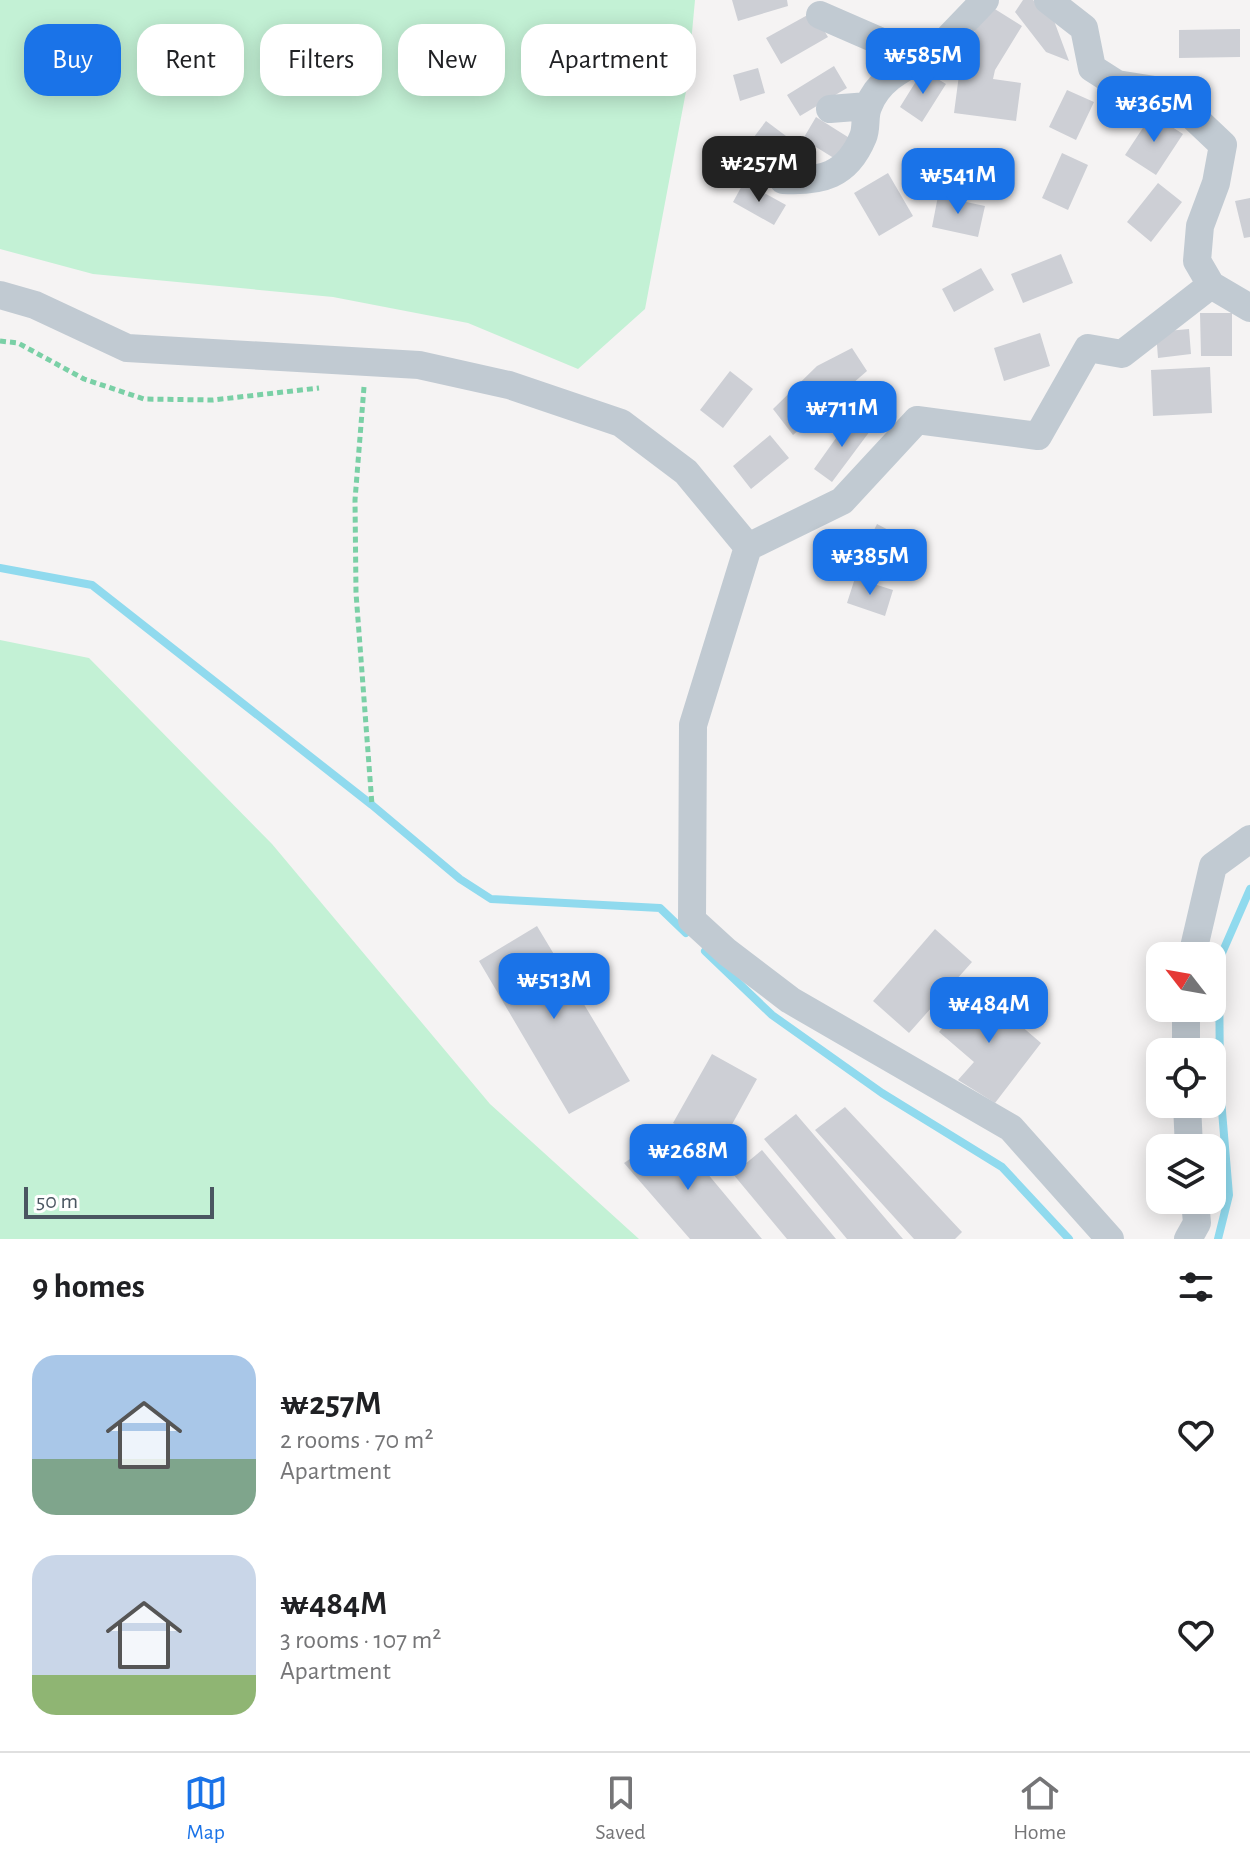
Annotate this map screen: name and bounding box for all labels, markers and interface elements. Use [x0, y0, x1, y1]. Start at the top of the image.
chip: Buy [24, 24, 121, 96]
chip: Rent [137, 24, 244, 96]
chip: Filters [260, 24, 382, 96]
chip: New [398, 24, 505, 96]
chip: Apartment [521, 24, 696, 96]
pin: ₩585M [867, 28, 979, 96]
text: ₩585M [884, 41, 962, 67]
pin: ₩365M [1098, 76, 1210, 144]
text: ₩365M [1115, 89, 1193, 115]
pin: ₩257M [703, 136, 815, 204]
pin: ₩541M [902, 148, 1014, 216]
text: ₩257M [720, 149, 798, 175]
text: ₩541M [920, 161, 996, 187]
pin: ₩711M [786, 381, 898, 449]
text: ₩711M [806, 394, 878, 420]
pin: ₩385M [814, 529, 926, 597]
text: ₩385M [831, 542, 909, 568]
north arrow [1146, 942, 1226, 1022]
map controls [1146, 942, 1226, 1214]
pin: ₩513M [498, 953, 610, 1021]
text: ₩513M [517, 966, 591, 992]
pin: ₩484M [933, 977, 1045, 1045]
text: ₩484M [948, 990, 1030, 1016]
button: locate [1146, 1038, 1226, 1118]
pin: ₩268M [632, 1124, 744, 1192]
button: layers [1146, 1134, 1226, 1214]
text: ₩268M [648, 1137, 728, 1163]
scale bar [24, 1183, 214, 1219]
text: 50 m [36, 1190, 78, 1212]
icon: filters [1174, 1265, 1218, 1309]
text: 9 homes [32, 1270, 145, 1304]
icon: home [96, 1387, 192, 1483]
text: ₩257M [280, 1387, 382, 1421]
icon: heart [1174, 1413, 1218, 1457]
text: 2 rooms · 70 m² [280, 1427, 433, 1453]
text: Apartment [280, 1458, 391, 1484]
icon: home [96, 1587, 192, 1683]
text: ₩484M [280, 1587, 387, 1621]
icon: heart [1174, 1613, 1218, 1657]
text: 3 rooms · 107 m² [280, 1627, 441, 1653]
text: Apartment [280, 1658, 391, 1684]
tab: Map [184, 1771, 228, 1845]
tab: Saved [595, 1771, 646, 1845]
tab: Home [1013, 1771, 1066, 1845]

